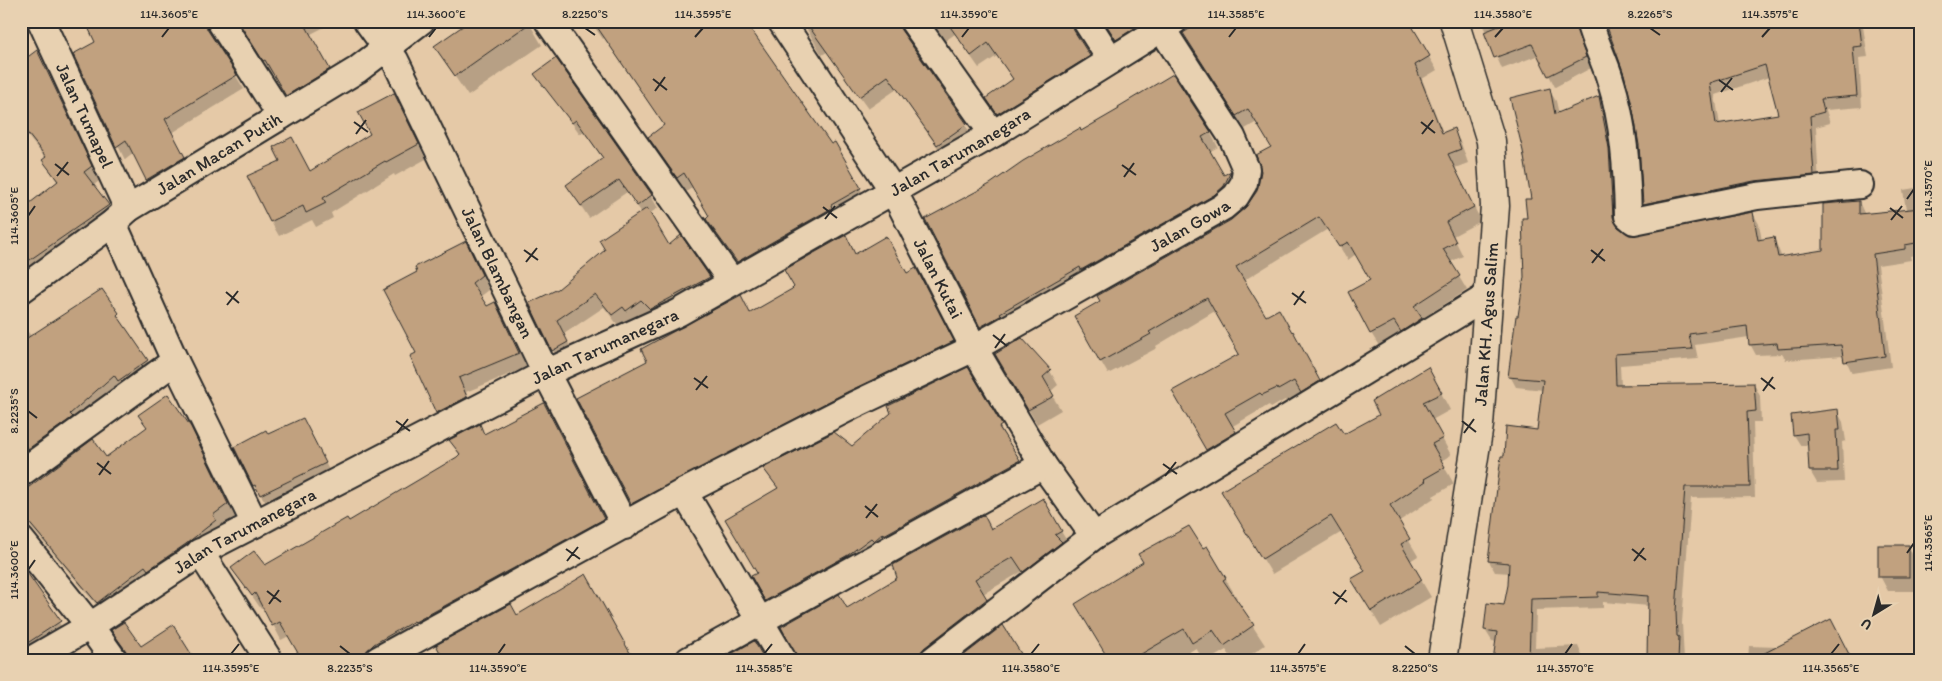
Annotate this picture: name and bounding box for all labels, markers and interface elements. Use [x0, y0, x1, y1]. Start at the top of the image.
text: 114.3605°E [140, 7, 198, 21]
text: 114.3600°E [406, 7, 466, 21]
text: 8.2250°S [562, 7, 608, 21]
text: 114.3595°E [675, 7, 732, 21]
text: 114.3590°E [940, 7, 998, 21]
text: 114.3585°E [1207, 7, 1265, 21]
text: 114.3580°E [1474, 7, 1533, 21]
text: 8.2265°S [1627, 7, 1673, 21]
text: 114.3575°E [1742, 7, 1799, 21]
street label: Jalan Tumapel [51, 59, 118, 171]
street label: Jalan Tarumanegara [886, 102, 1035, 201]
street label: Jalan Macan Putih [153, 107, 286, 200]
text: 114.3570°E [1921, 160, 1935, 218]
text: 114.3605°E [7, 187, 21, 245]
street label: Jalan Gowa [1146, 194, 1235, 257]
street label: Jalan Blambangan [457, 203, 539, 342]
street label: Jalan Kutai [909, 234, 968, 322]
street label: Jalan KH. Agus Salim [1469, 241, 1503, 407]
street label: Jalan Tarumanegara [528, 303, 682, 389]
text: 8.2235°S [7, 388, 21, 434]
street label: Jalan Tarumanegara [169, 483, 320, 579]
text: 114.3565°E [1921, 514, 1935, 571]
text: 114.3600°E [7, 540, 21, 600]
north arrow [1850, 588, 1900, 638]
text: U [1858, 614, 1875, 634]
text: 114.3595°E [203, 661, 260, 675]
text: 8.2235°S [327, 661, 373, 675]
text: 114.3590°E [469, 661, 527, 675]
text: 114.3585°E [735, 661, 793, 675]
text: 114.3580°E [1002, 661, 1061, 675]
text: 114.3575°E [1270, 661, 1327, 675]
text: 8.2250°S [1392, 661, 1438, 675]
text: 114.3570°E [1536, 661, 1594, 675]
text: 114.3565°E [1803, 661, 1860, 675]

